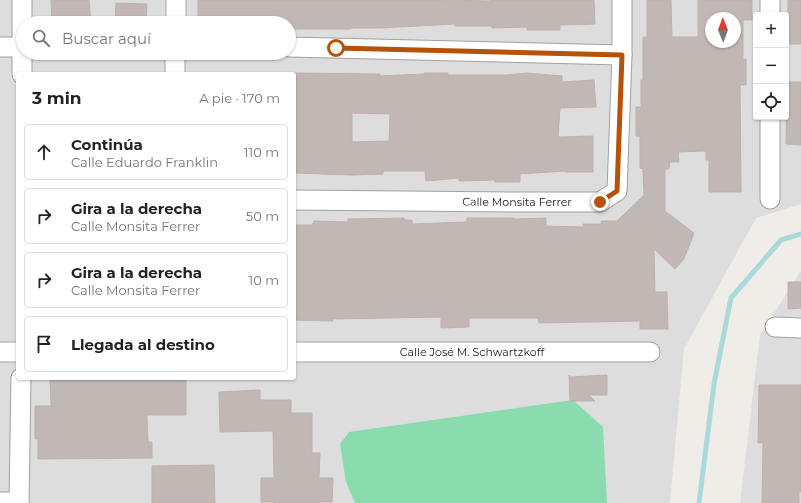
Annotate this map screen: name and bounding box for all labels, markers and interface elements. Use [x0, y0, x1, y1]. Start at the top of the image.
north arrow [705, 12, 741, 48]
map controls [753, 12, 789, 120]
button: + [753, 12, 789, 48]
search box [16, 16, 296, 60]
icon: search [30, 27, 52, 49]
text: Buscar aquí [62, 29, 151, 48]
route start [327, 39, 345, 57]
button: − [753, 48, 789, 84]
button: locate [753, 84, 789, 120]
text: 3 min [32, 88, 82, 108]
text: A pie · 170 m [199, 90, 280, 106]
text: Continúa [71, 135, 143, 154]
icon: ahead [33, 141, 55, 163]
text: 110 m [244, 144, 279, 160]
text: Calle Eduardo Franklin [71, 154, 218, 170]
route end [591, 193, 609, 211]
street label: Calle Monsita Ferrer [462, 195, 572, 209]
text: Gira a la derecha [71, 199, 202, 218]
icon: right [33, 205, 55, 227]
text: 50 m [246, 208, 279, 224]
text: Calle Monsita Ferrer [71, 218, 200, 234]
text: Gira a la derecha [71, 263, 202, 282]
icon: right [33, 269, 55, 291]
text: 10 m [249, 272, 279, 288]
text: Calle Monsita Ferrer [71, 282, 200, 298]
icon: arrive [33, 333, 55, 355]
text: Llegada al destino [71, 335, 215, 354]
street label: Calle José M. Schwartzkoff [400, 345, 545, 359]

